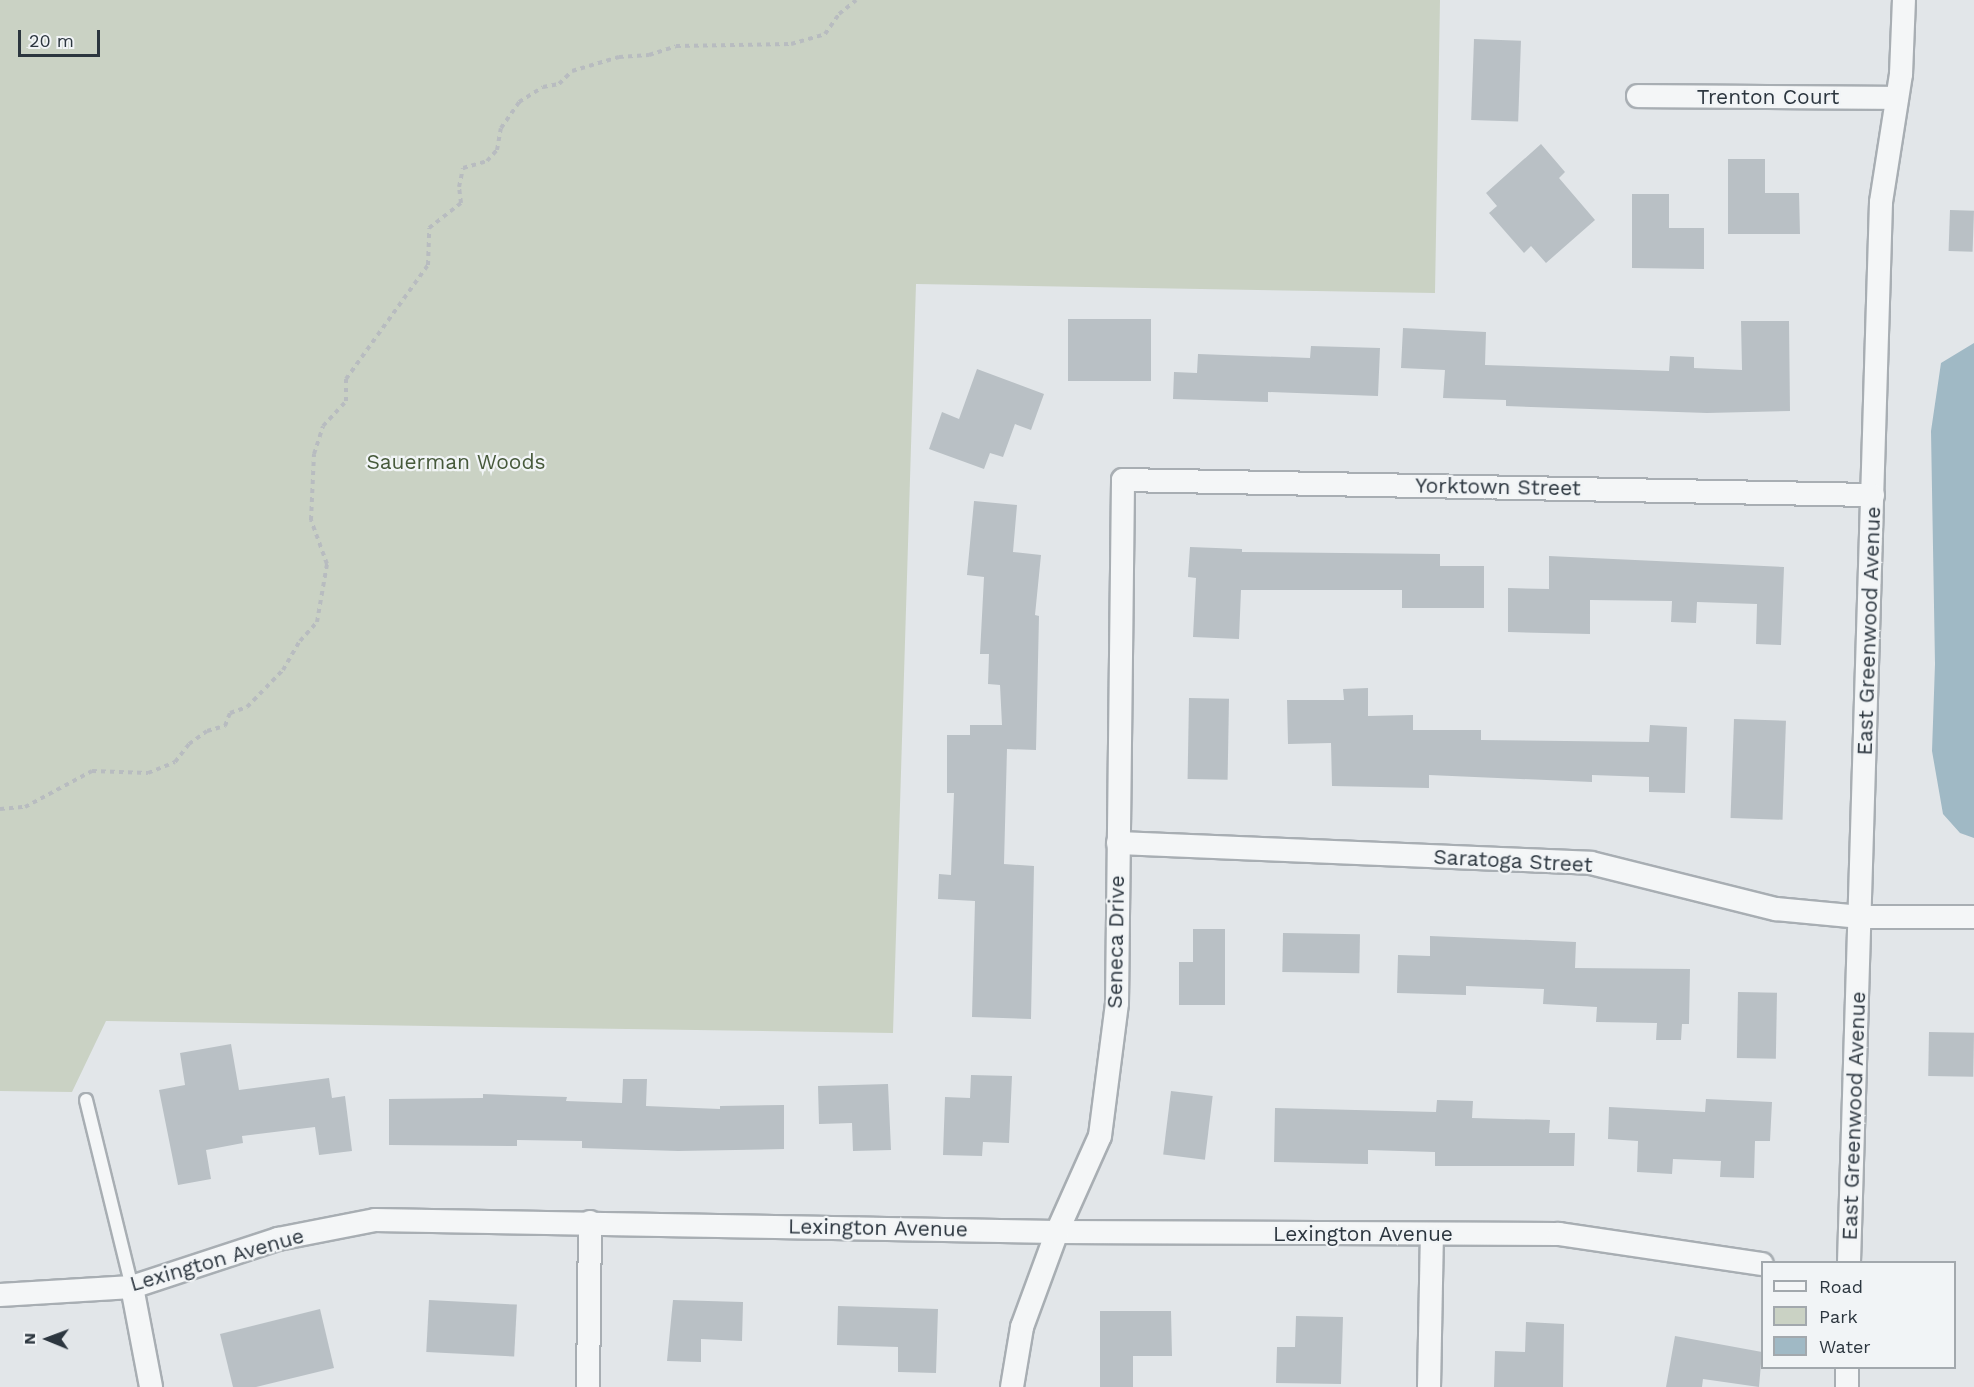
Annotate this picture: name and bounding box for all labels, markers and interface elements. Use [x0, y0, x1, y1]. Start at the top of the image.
scale bar [21, 18, 104, 56]
text: 20 m [29, 30, 74, 51]
street label: Trenton Court [1697, 84, 1839, 110]
park label: Sauerman Woods [366, 449, 546, 475]
street label: Yorktown Street [1415, 473, 1581, 501]
street label: East Greenwood Avenue [1852, 506, 1886, 756]
street label: Saratoga Street [1433, 844, 1593, 878]
street label: Seneca Drive [1102, 875, 1130, 1009]
street label: East Greenwood Avenue [1837, 991, 1871, 1241]
street label: Lexington Avenue [787, 1214, 969, 1242]
street label: Lexington Avenue [1273, 1221, 1453, 1247]
street label: Lexington Avenue [127, 1223, 307, 1297]
legend [1761, 1261, 1956, 1369]
text: Road [1819, 1276, 1863, 1297]
text: Park [1819, 1306, 1858, 1327]
north arrow [18, 1309, 78, 1369]
text: N [20, 1333, 39, 1345]
text: Water [1819, 1336, 1871, 1357]

